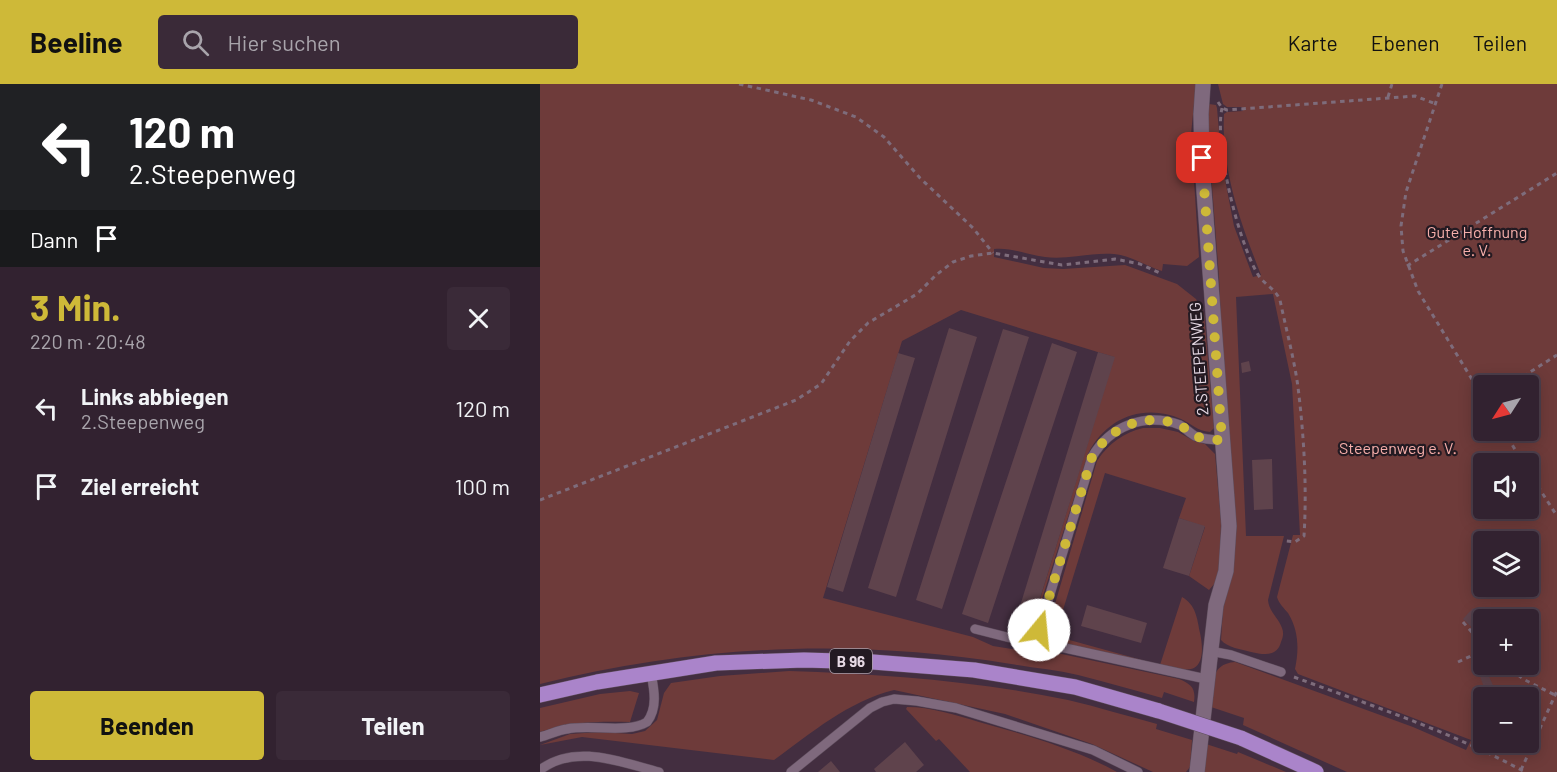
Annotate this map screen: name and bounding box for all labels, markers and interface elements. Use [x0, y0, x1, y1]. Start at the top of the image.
search box [158, 15, 578, 69]
text: Beeline [30, 25, 122, 59]
icon: search [179, 26, 212, 59]
text: Hier suchen [227, 29, 341, 55]
text: Karte [1288, 30, 1338, 55]
text: Ebenen [1371, 30, 1440, 55]
text: Teilen [1473, 30, 1527, 55]
text: 120 m [129, 106, 235, 156]
icon: left [30, 108, 108, 186]
pin [1176, 132, 1227, 183]
icon: arrive [1185, 141, 1218, 174]
text: 2.Steepenweg [129, 157, 296, 189]
icon: arrive [90, 222, 123, 255]
park label: Gute Hoffnung e. V. [1427, 222, 1527, 259]
text: Dann [30, 226, 78, 252]
text: 3 Min. [30, 285, 121, 328]
button: close [447, 287, 510, 350]
street label: 2.STEEPENWEG [1185, 302, 1211, 416]
text: 220 m · 20:48 [30, 329, 146, 353]
north arrow [1473, 375, 1539, 441]
map controls [1473, 375, 1539, 753]
text: Links abbiegen [81, 383, 229, 409]
icon: left [30, 392, 63, 425]
text: 120 m [455, 395, 510, 421]
text: 2.Steepenweg [81, 409, 205, 433]
park label: Steepenweg e. V. [1339, 438, 1457, 457]
button: sound [1473, 453, 1539, 519]
icon: arrive [30, 470, 63, 503]
text: Ziel erreicht [81, 473, 199, 499]
text: 100 m [455, 473, 510, 499]
button: layers [1473, 531, 1539, 597]
position arrow [1007, 598, 1071, 662]
button: + [1473, 609, 1539, 675]
road number: B 96 [830, 649, 872, 673]
button: − [1473, 687, 1539, 753]
button: Beenden [30, 691, 264, 760]
button: Teilen [276, 691, 510, 760]

